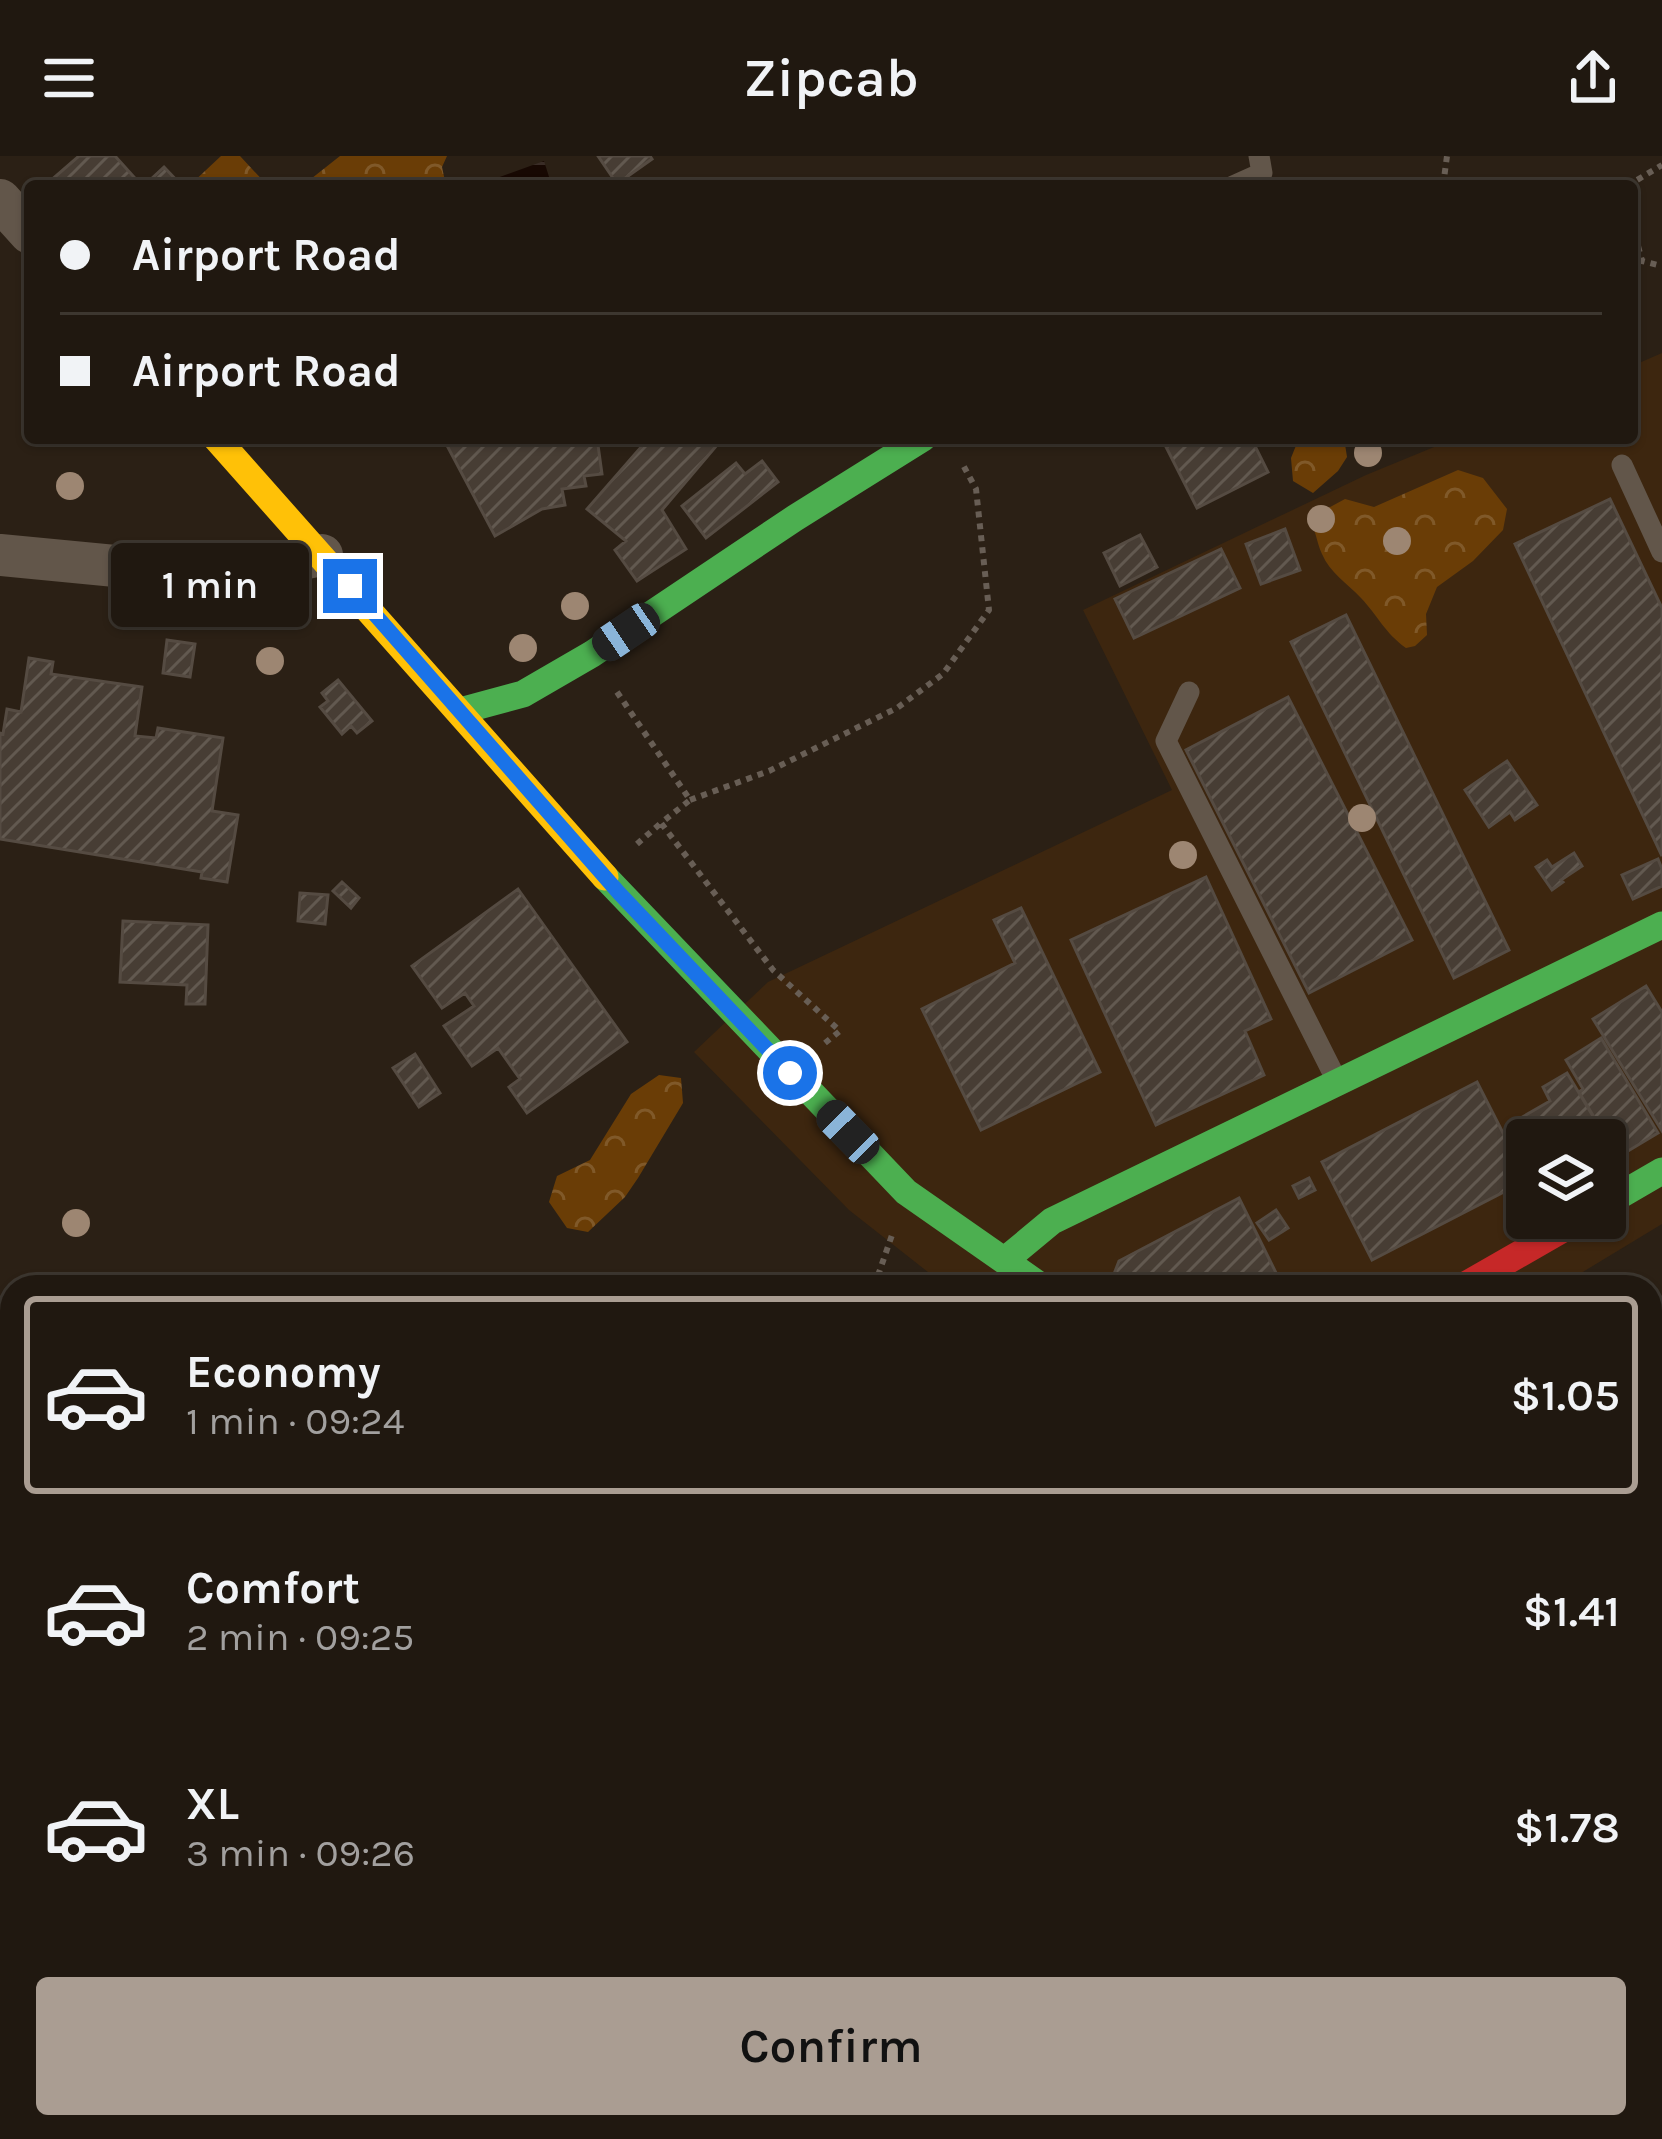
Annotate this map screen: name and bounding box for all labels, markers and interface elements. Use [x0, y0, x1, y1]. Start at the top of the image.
icon: menu [36, 45, 102, 111]
icon: share [1560, 45, 1626, 111]
text: Zipcab [743, 46, 919, 110]
text: Airport Road [132, 229, 401, 281]
text: Airport Road [132, 345, 401, 397]
callout: 1 min [110, 544, 308, 628]
route end [323, 559, 377, 613]
text: 1 min [162, 562, 258, 608]
car [586, 597, 666, 667]
route start [763, 1046, 817, 1100]
car [810, 1094, 886, 1170]
map controls [1506, 1119, 1626, 1239]
button: layers [1506, 1119, 1626, 1239]
icon: car [42, 1341, 150, 1449]
text: Economy [186, 1346, 381, 1398]
text: $1.05 [1511, 1369, 1620, 1421]
text: 1 min · 09:24 [186, 1398, 404, 1444]
icon: car [42, 1557, 150, 1665]
text: Comfort [186, 1562, 360, 1614]
text: $1.41 [1523, 1585, 1620, 1637]
text: 2 min · 09:25 [186, 1614, 414, 1660]
icon: car [42, 1773, 150, 1881]
text: XL [186, 1778, 239, 1830]
text: $1.78 [1514, 1801, 1620, 1853]
text: 3 min · 09:26 [186, 1830, 415, 1876]
button: Confirm [36, 1977, 1626, 2115]

